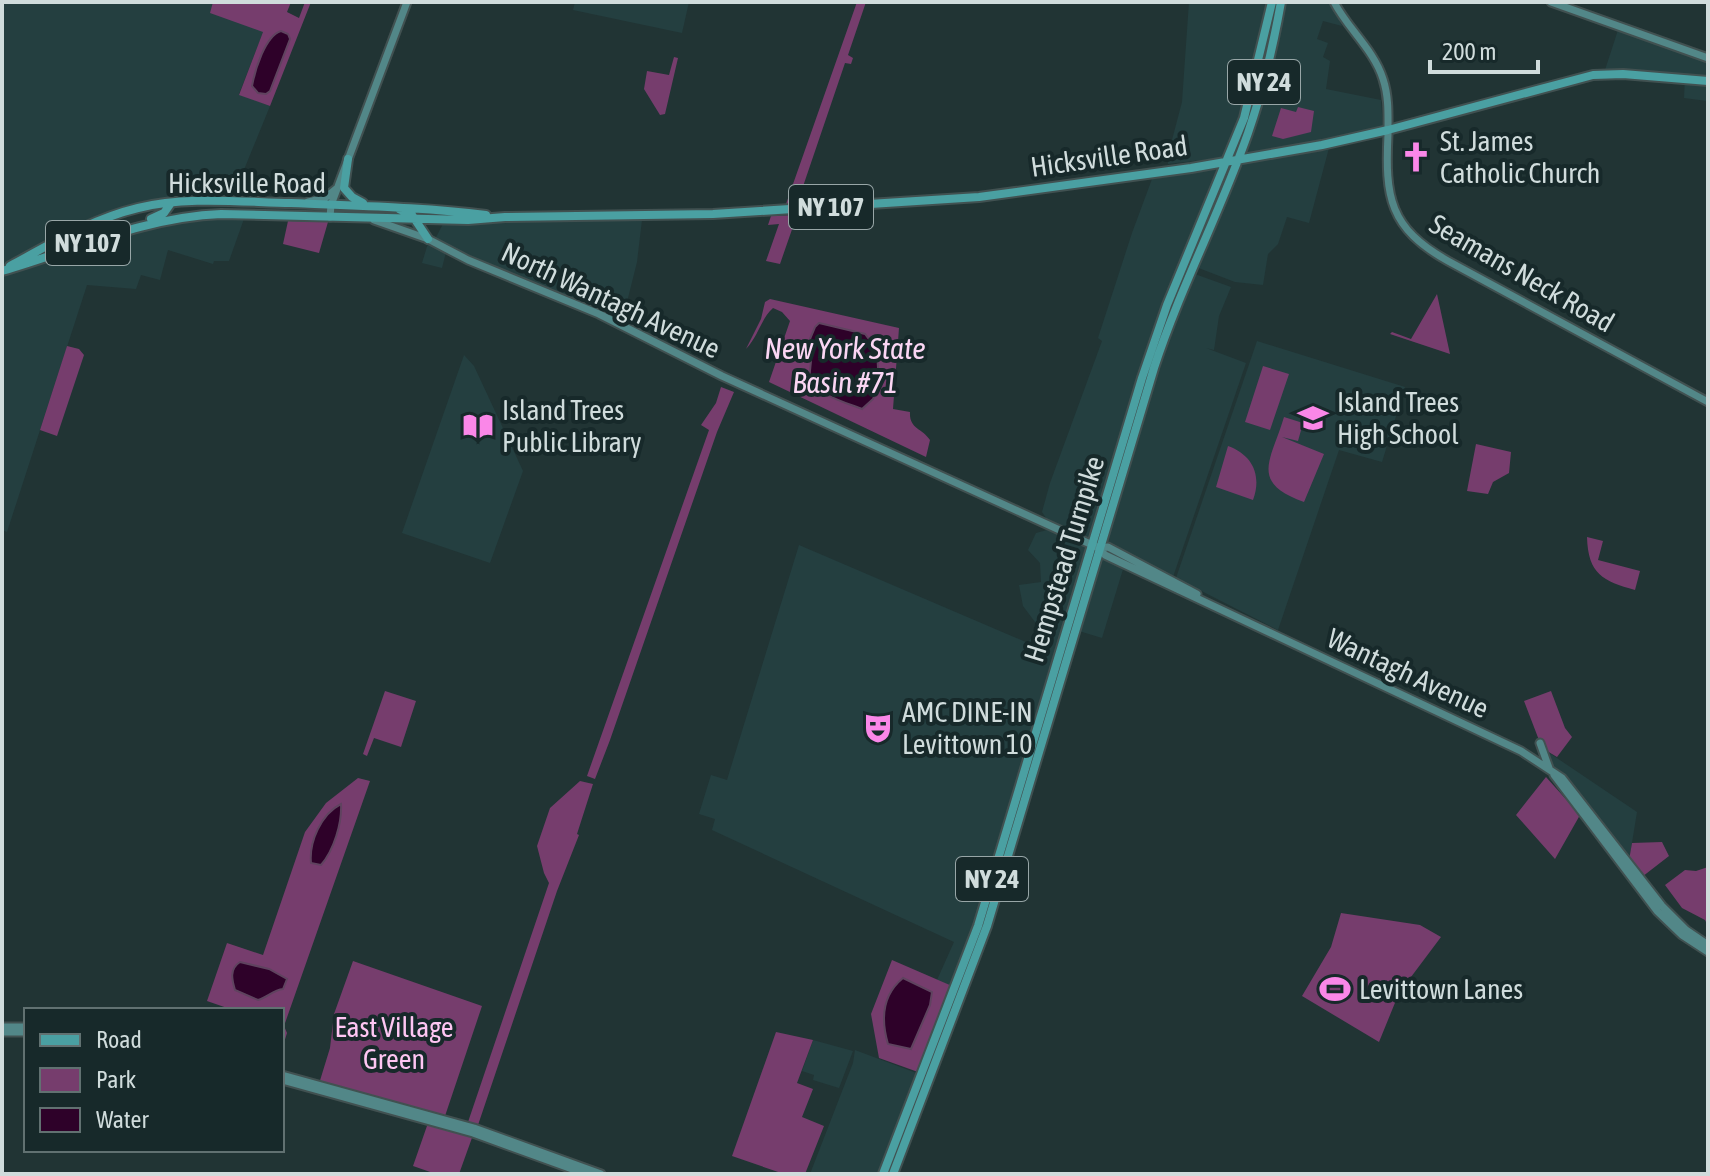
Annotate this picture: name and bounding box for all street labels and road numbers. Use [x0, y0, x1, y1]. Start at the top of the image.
road number: NY 24 [1228, 60, 1300, 104]
street label: Hicksville Road [1029, 129, 1189, 183]
street label: Hicksville Road [168, 167, 326, 199]
road number: NY 107 [789, 185, 873, 229]
street label: Seamans Neck Road [1424, 207, 1620, 339]
road number: NY 107 [46, 221, 130, 265]
street label: North Wantagh Avenue [497, 235, 725, 365]
street label: Hempstead Turnpike [1018, 452, 1110, 666]
street label: Wantagh Avenue [1322, 622, 1494, 724]
road number: NY 24 [956, 857, 1028, 901]

